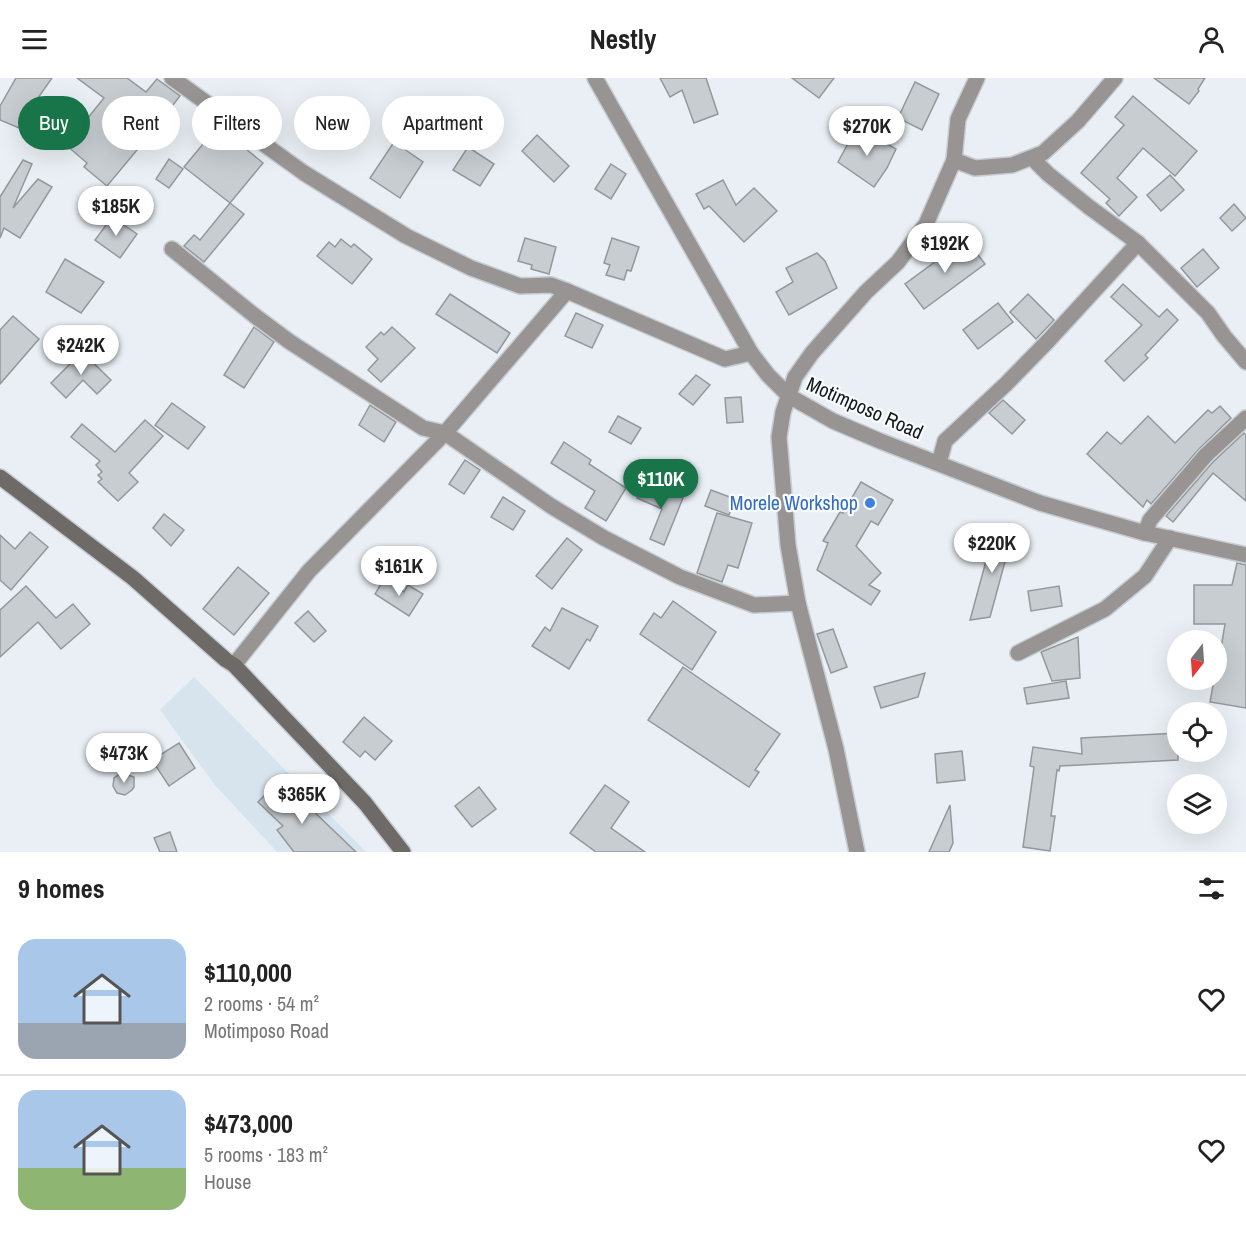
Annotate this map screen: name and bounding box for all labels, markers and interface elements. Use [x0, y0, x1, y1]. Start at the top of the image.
text: Nestly [590, 21, 656, 57]
icon: menu [18, 23, 51, 56]
icon: person [1195, 23, 1228, 56]
chip: Buy [18, 96, 90, 150]
chip: Rent [102, 96, 180, 150]
chip: Filters [192, 96, 282, 150]
chip: New [294, 96, 370, 150]
chip: Apartment [382, 96, 504, 150]
pin: $270K [825, 106, 909, 157]
text: $270K [843, 112, 891, 139]
pin: $185K [74, 186, 158, 237]
text: $185K [92, 192, 140, 219]
pin: $192K [903, 223, 987, 274]
text: $192K [921, 229, 969, 256]
pin: $242K [39, 325, 123, 376]
text: $242K [57, 331, 105, 358]
street label: Motimposo Road [803, 370, 928, 445]
pin: $110K [619, 459, 703, 510]
text: $110K [637, 465, 685, 492]
place label: Morele Workshop [730, 489, 858, 516]
marker: Morele Workshop [863, 496, 877, 510]
pin: $220K [950, 523, 1034, 574]
text: $220K [968, 529, 1016, 556]
pin: $161K [357, 546, 441, 597]
text: $161K [375, 552, 423, 579]
north arrow [1167, 630, 1227, 690]
map controls [1167, 630, 1227, 834]
button: locate [1167, 702, 1227, 762]
pin: $473K [82, 733, 166, 784]
text: $473K [100, 739, 148, 766]
pin: $365K [260, 774, 344, 825]
button: layers [1167, 774, 1227, 834]
text: $365K [278, 780, 326, 807]
text: 9 homes [18, 871, 105, 906]
icon: filters [1195, 872, 1228, 905]
text: $110,000 [204, 955, 292, 990]
icon: home [66, 963, 138, 1035]
icon: heart [1195, 983, 1228, 1016]
text: 2 rooms · 54 m² [204, 990, 319, 1017]
text: Motimposo Road [204, 1017, 329, 1044]
text: $473,000 [204, 1106, 293, 1141]
icon: home [66, 1114, 138, 1186]
icon: heart [1195, 1134, 1228, 1167]
text: 5 rooms · 183 m² [204, 1141, 328, 1168]
text: House [204, 1168, 251, 1195]

